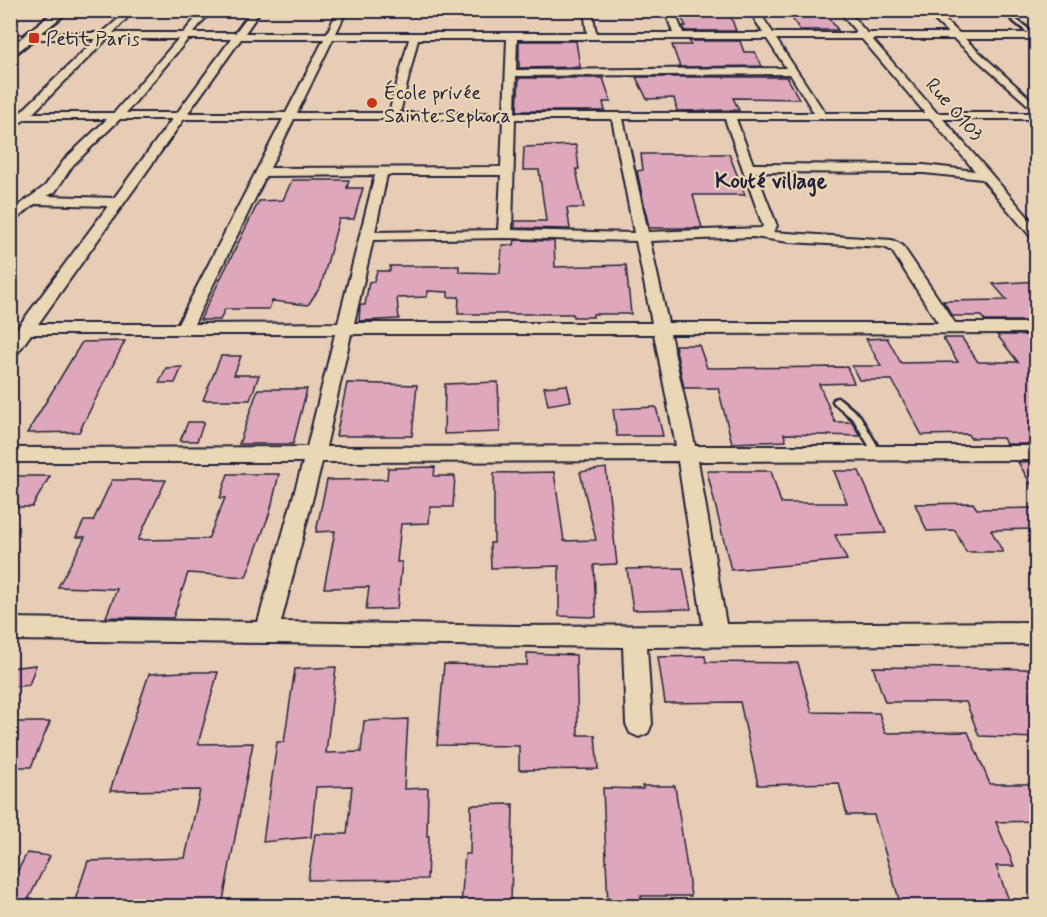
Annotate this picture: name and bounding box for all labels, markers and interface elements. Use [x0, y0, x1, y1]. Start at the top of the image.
place label: Petit Paris [46, 26, 140, 53]
marker: Petit Paris [27, 31, 41, 45]
street label: Rue O103 [919, 72, 989, 147]
place label: École privée Sainte Sephora [384, 80, 511, 130]
marker: École privée Sainte Sephora [365, 96, 379, 110]
district label: Kouté village [715, 168, 828, 197]

